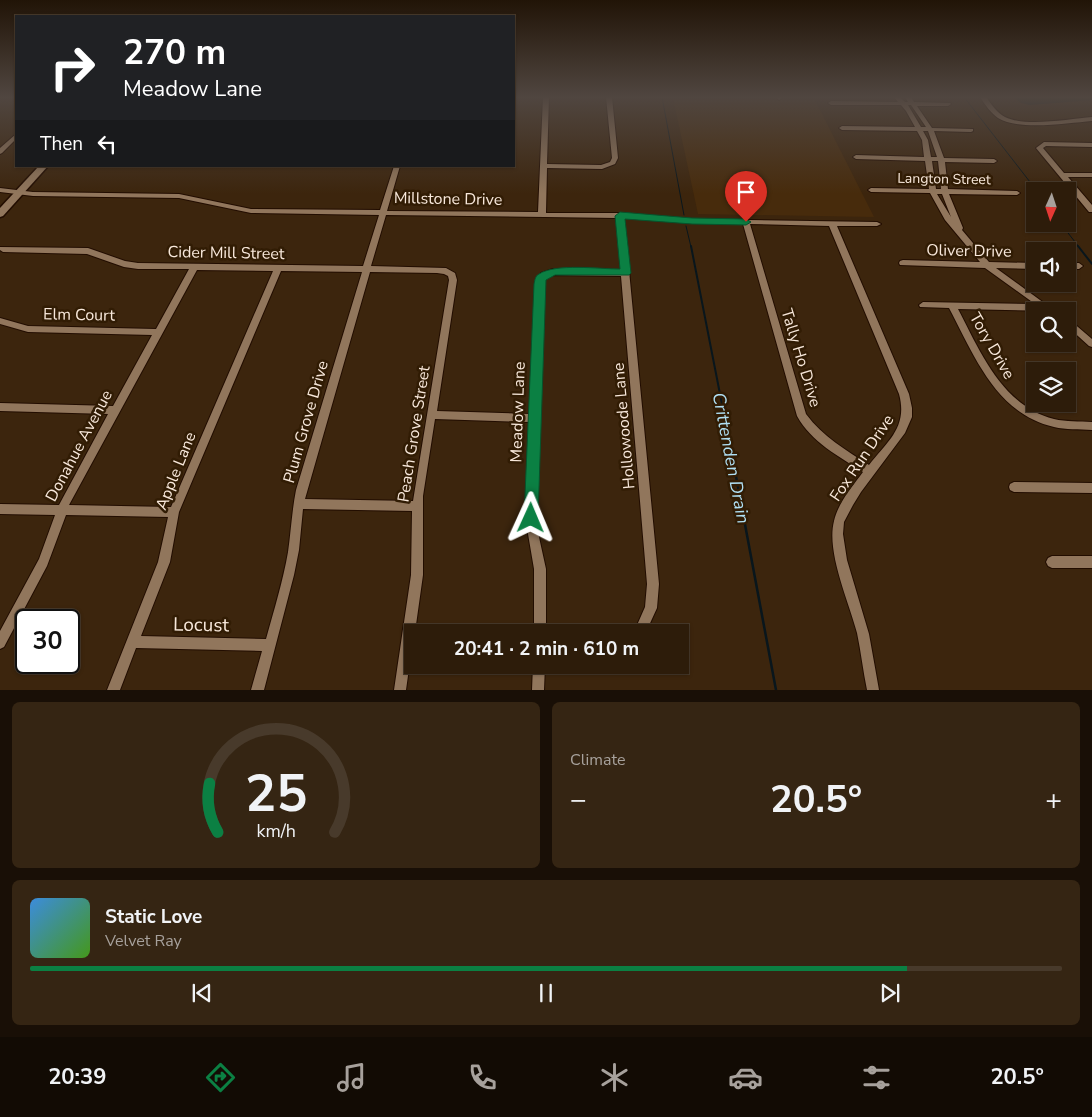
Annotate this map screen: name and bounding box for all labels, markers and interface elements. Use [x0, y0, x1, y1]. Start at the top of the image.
text: 270 m [123, 29, 226, 76]
icon: right [40, 35, 105, 100]
text: Meadow Lane [123, 74, 262, 104]
icon: left [93, 130, 121, 158]
text: Then [40, 131, 83, 157]
street label: Langton Street [897, 169, 991, 189]
pin [725, 171, 767, 222]
icon: arrive [732, 178, 760, 206]
north arrow [1026, 182, 1076, 232]
map controls [1026, 182, 1076, 412]
street label: Millstone Drive [394, 187, 502, 211]
street label: Oliver Drive [926, 239, 1012, 263]
street label: Cider Mill Street [167, 241, 285, 265]
button: sound [1026, 242, 1076, 292]
button: search [1026, 302, 1076, 352]
street label: Elm Court [43, 303, 115, 327]
street label: Tally Ho Drive [776, 306, 826, 410]
street label: Tory Drive [964, 309, 1020, 383]
street label: Plum Grove Drive [278, 358, 334, 486]
street label: Meadow Lane [505, 361, 531, 463]
street label: Hollowoode Lane [608, 362, 640, 490]
button: layers [1026, 362, 1076, 412]
street label: Peach Grove Street [392, 364, 436, 504]
street label: Donahue Avenue [40, 386, 118, 506]
water label: Crittenden Drain [706, 390, 756, 526]
street label: Fox Run Drive [825, 410, 899, 506]
street label: Apple Lane [150, 429, 202, 513]
position arrow [504, 491, 556, 543]
speed limit sign: 30 [15, 609, 80, 674]
street label: Locust [173, 612, 230, 638]
text: 20:41 · 2 min · 610 m [454, 636, 639, 662]
text: Climate [570, 749, 625, 771]
text: 25 [245, 758, 307, 829]
text: 20.5° [770, 774, 862, 825]
text: − [570, 781, 587, 819]
text: + [1045, 781, 1062, 819]
text: km/h [256, 819, 296, 843]
text: Static Love [105, 904, 202, 930]
text: Velvet Ray [105, 930, 182, 952]
icon: previous [188, 979, 216, 1007]
icon: pause [532, 979, 560, 1007]
icon: next [876, 979, 904, 1007]
icon: directions [203, 1060, 238, 1095]
icon: music [334, 1060, 369, 1095]
icon: phone [465, 1060, 500, 1095]
icon: climate [597, 1060, 632, 1095]
icon: car [728, 1060, 763, 1095]
icon: filters [859, 1060, 894, 1095]
text: 20:39 [48, 1062, 106, 1092]
text: 20.5° [990, 1062, 1044, 1092]

